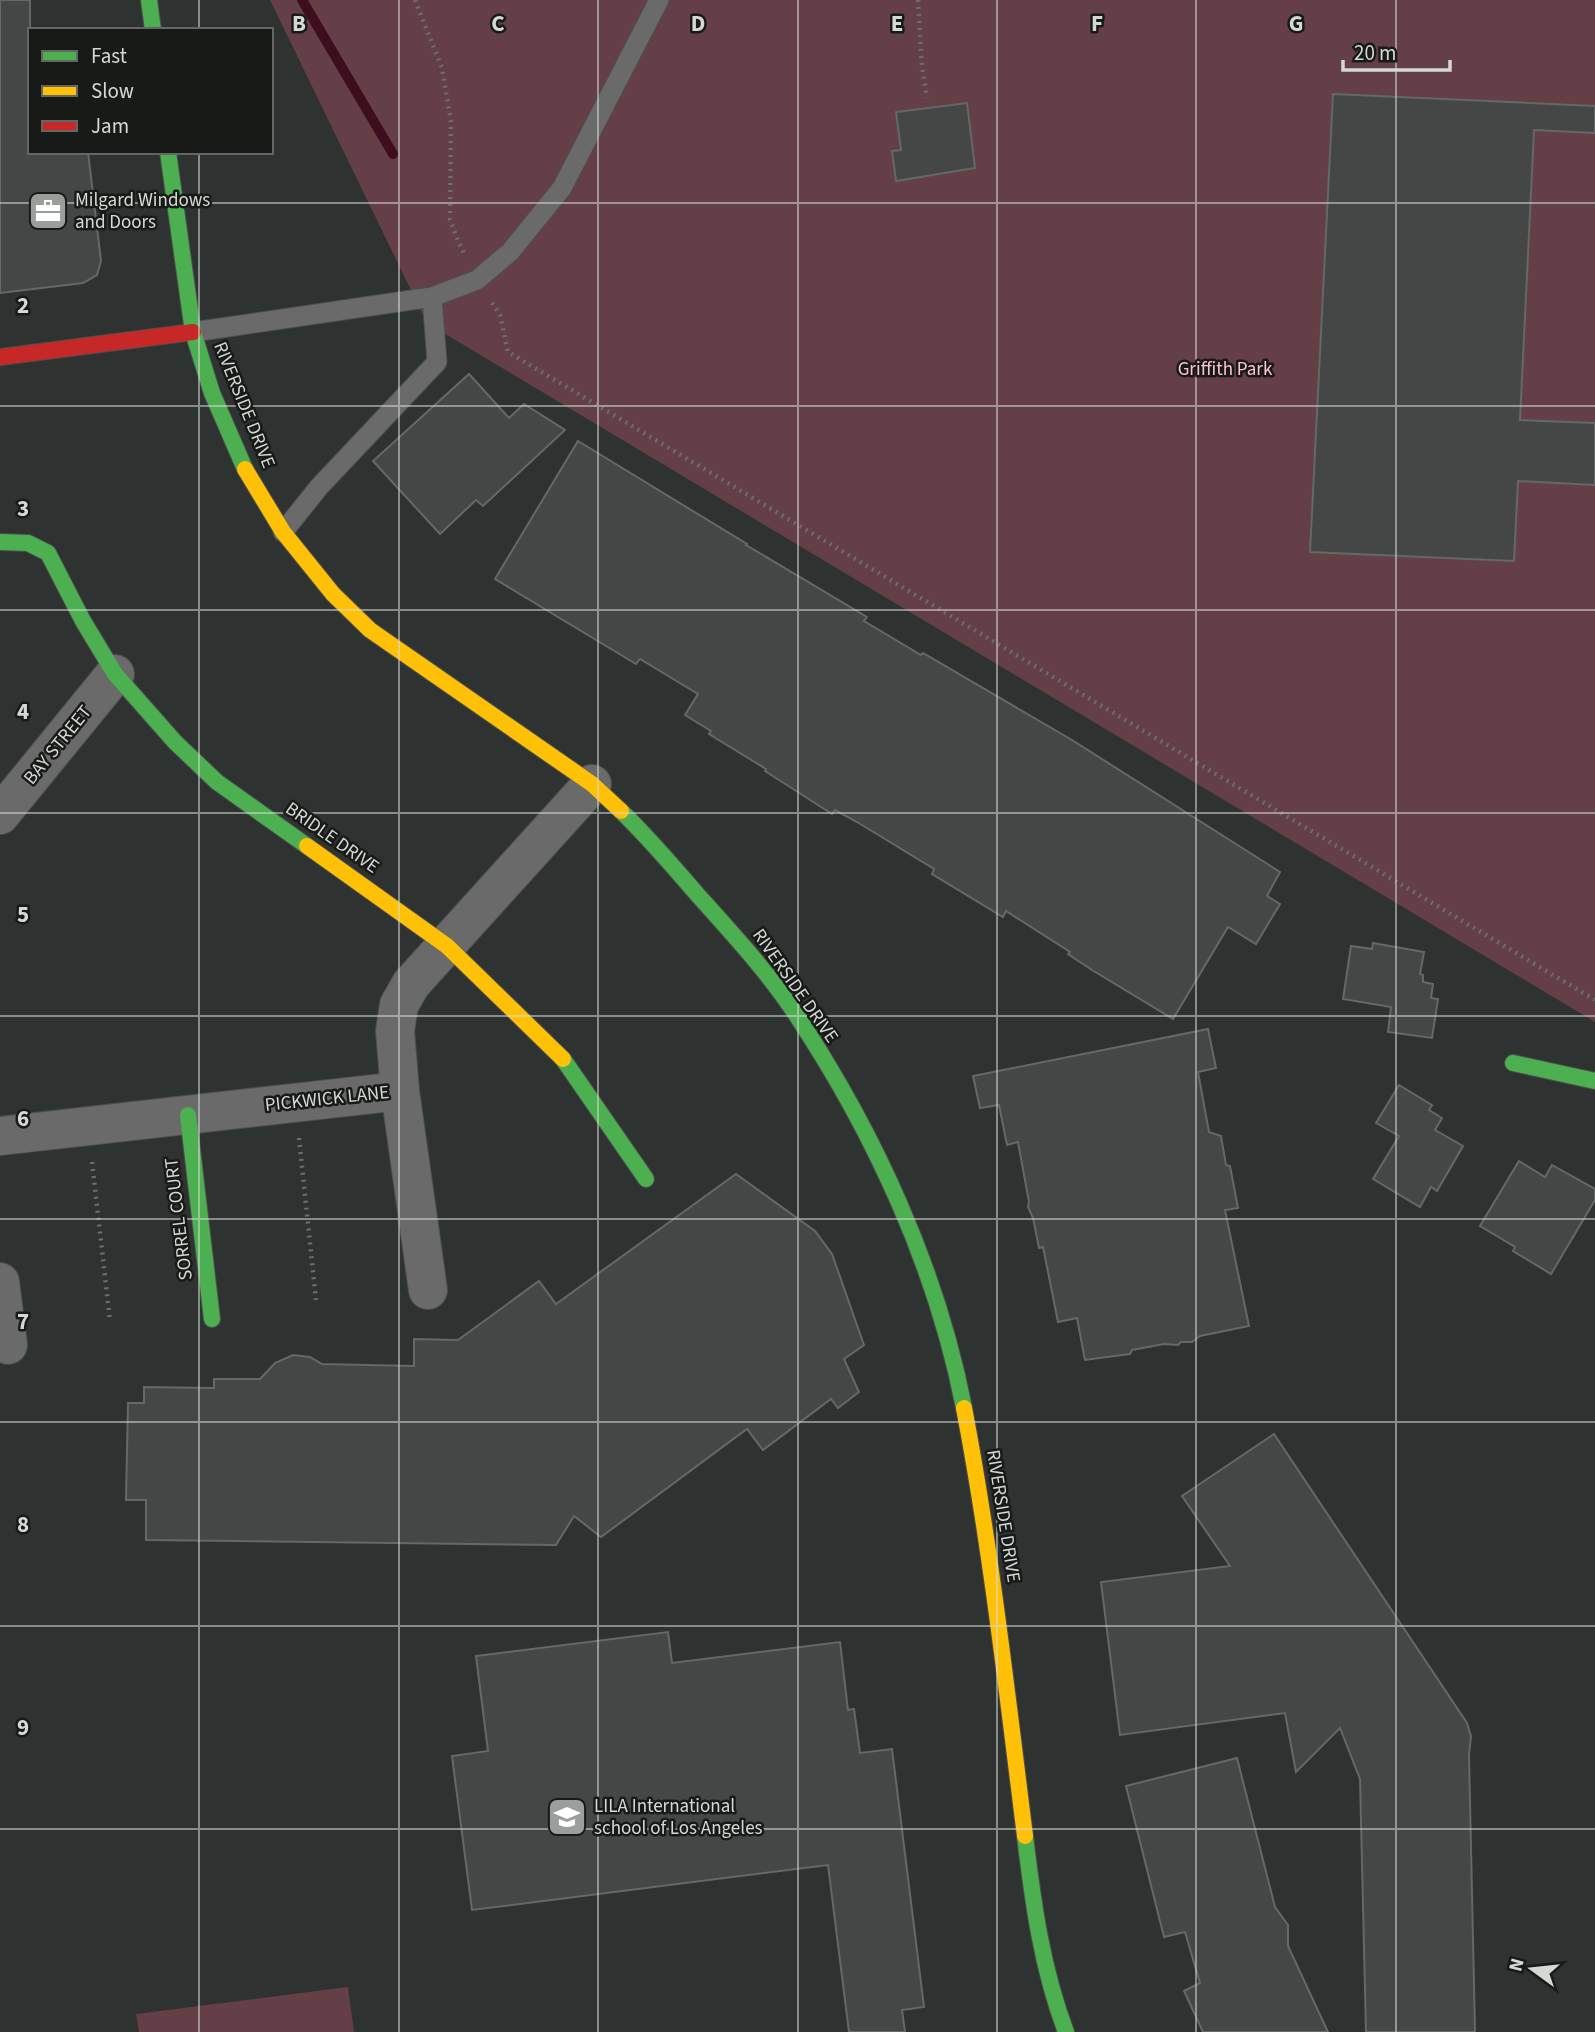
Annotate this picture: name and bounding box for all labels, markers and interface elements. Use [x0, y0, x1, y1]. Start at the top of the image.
text: B [292, 7, 306, 40]
text: C [491, 7, 505, 40]
text: D [691, 7, 705, 40]
text: E [891, 7, 903, 40]
text: F [1091, 7, 1103, 40]
text: G [1289, 7, 1303, 40]
legend [28, 28, 273, 154]
scale bar [1343, 28, 1450, 72]
text: 20 m [1354, 38, 1396, 68]
text: Fast [91, 41, 127, 71]
text: Slow [91, 76, 134, 106]
text: Jam [91, 111, 129, 141]
place label: Milgard Windows and Doors [75, 187, 210, 236]
office icon: Milgard Windows and Doors [27, 190, 69, 232]
text: 2 [17, 289, 29, 322]
street label: RIVERSIDE DRIVE [206, 338, 282, 472]
park label: Griffith Park [1178, 356, 1273, 383]
text: 3 [17, 492, 29, 525]
text: 4 [17, 695, 29, 728]
street label: BAY STREET [18, 700, 98, 790]
street label: BRIDLE DRIVE [280, 796, 384, 880]
text: 5 [17, 898, 29, 931]
street label: RIVERSIDE DRIVE [745, 923, 845, 1049]
street label: PICKWICK LANE [263, 1079, 391, 1119]
text: 6 [17, 1102, 29, 1135]
street label: SORREL COURT [158, 1156, 200, 1282]
text: 7 [17, 1305, 29, 1338]
street label: RIVERSIDE DRIVE [979, 1448, 1027, 1584]
text: 8 [17, 1508, 29, 1541]
text: 9 [17, 1711, 29, 1744]
place label: LILA International school of Los Angeles [594, 1793, 763, 1842]
school or university icon: LILA International school of Los Angeles [546, 1796, 588, 1838]
north arrow [1497, 1934, 1567, 2004]
text: N [1502, 1955, 1532, 1975]

